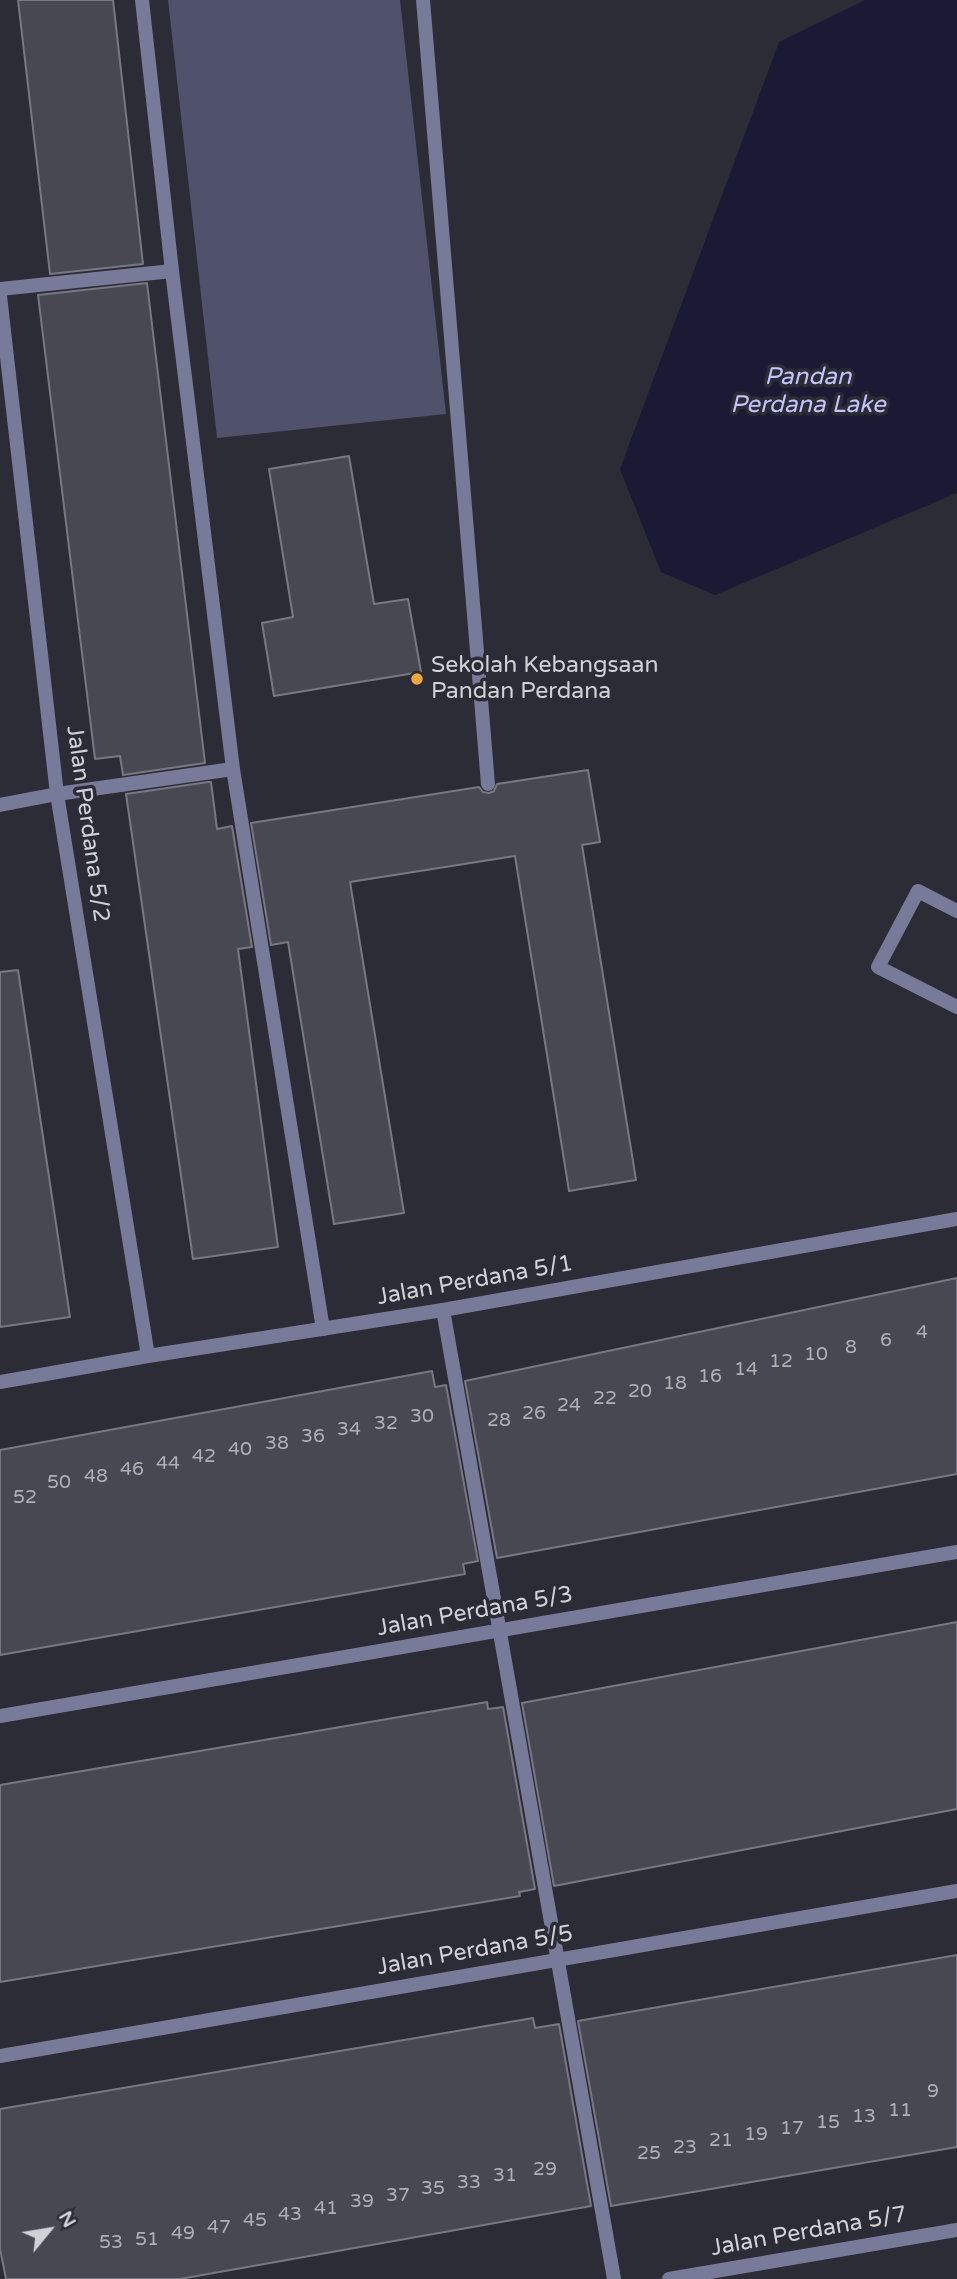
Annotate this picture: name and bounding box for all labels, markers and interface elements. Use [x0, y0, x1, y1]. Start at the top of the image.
water label: Pandan Perdana Lake [731, 364, 885, 420]
place label: Sekolah Kebangsaan Pandan Perdana [431, 652, 658, 706]
marker: Sekolah Kebangsaan Pandan Perdana [409, 671, 425, 687]
street label: Jalan Perdana 5/2 [60, 724, 114, 924]
street label: Jalan Perdana 5/1 [375, 1250, 575, 1312]
house number: 4 [916, 1322, 928, 1344]
house number: 6 [880, 1330, 892, 1352]
house number: 8 [845, 1337, 857, 1359]
house number: 10 [804, 1344, 828, 1366]
house number: 12 [769, 1351, 793, 1373]
house number: 14 [734, 1359, 758, 1381]
house number: 16 [698, 1366, 722, 1388]
house number: 18 [663, 1373, 687, 1395]
house number: 20 [628, 1381, 652, 1403]
house number: 22 [593, 1388, 617, 1410]
house number: 24 [557, 1395, 581, 1417]
house number: 26 [522, 1403, 546, 1425]
house number: 30 [410, 1406, 434, 1428]
house number: 28 [487, 1410, 511, 1432]
house number: 32 [374, 1413, 398, 1435]
house number: 34 [337, 1419, 361, 1441]
house number: 36 [301, 1426, 325, 1448]
house number: 38 [265, 1433, 289, 1455]
house number: 40 [228, 1439, 252, 1461]
house number: 42 [192, 1446, 216, 1468]
house number: 44 [156, 1453, 180, 1475]
house number: 46 [120, 1459, 144, 1481]
house number: 48 [84, 1466, 108, 1488]
house number: 50 [47, 1472, 71, 1494]
house number: 52 [13, 1487, 37, 1509]
street label: Jalan Perdana 5/3 [375, 1581, 575, 1643]
street label: Jalan Perdana 5/5 [375, 1920, 575, 1982]
house number: 9 [927, 2081, 939, 2103]
house number: 11 [888, 2100, 912, 2122]
house number: 13 [852, 2106, 876, 2128]
house number: 15 [816, 2112, 840, 2134]
house number: 17 [780, 2118, 804, 2140]
house number: 19 [744, 2124, 768, 2146]
house number: 21 [709, 2130, 733, 2152]
house number: 23 [673, 2137, 697, 2159]
house number: 25 [637, 2143, 661, 2165]
house number: 29 [533, 2159, 557, 2181]
house number: 31 [493, 2165, 517, 2187]
house number: 33 [457, 2172, 481, 2194]
house number: 35 [421, 2178, 445, 2200]
house number: 37 [386, 2185, 410, 2207]
house number: 39 [350, 2191, 374, 2213]
north arrow [14, 2195, 84, 2265]
house number: 41 [314, 2198, 338, 2220]
street label: Jalan Perdana 5/7 [709, 2201, 909, 2263]
house number: 43 [278, 2204, 302, 2226]
text: N [54, 2207, 81, 2232]
house number: 45 [243, 2210, 267, 2232]
house number: 47 [207, 2217, 231, 2239]
house number: 49 [171, 2223, 195, 2245]
house number: 51 [135, 2229, 159, 2251]
house number: 53 [99, 2232, 123, 2254]

